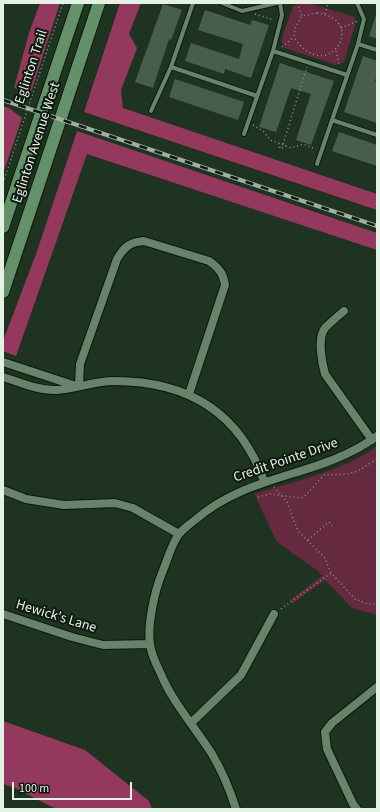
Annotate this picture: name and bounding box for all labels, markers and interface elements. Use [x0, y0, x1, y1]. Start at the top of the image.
street label: Eglinton Trail [12, 28, 52, 106]
street label: Eglinton Avenue West [10, 81, 64, 205]
street label: Credit Pointe Drive [232, 435, 340, 487]
street label: Hewick's Lane [14, 597, 98, 637]
scale bar [14, 774, 134, 800]
text: 100 m [19, 780, 49, 797]

